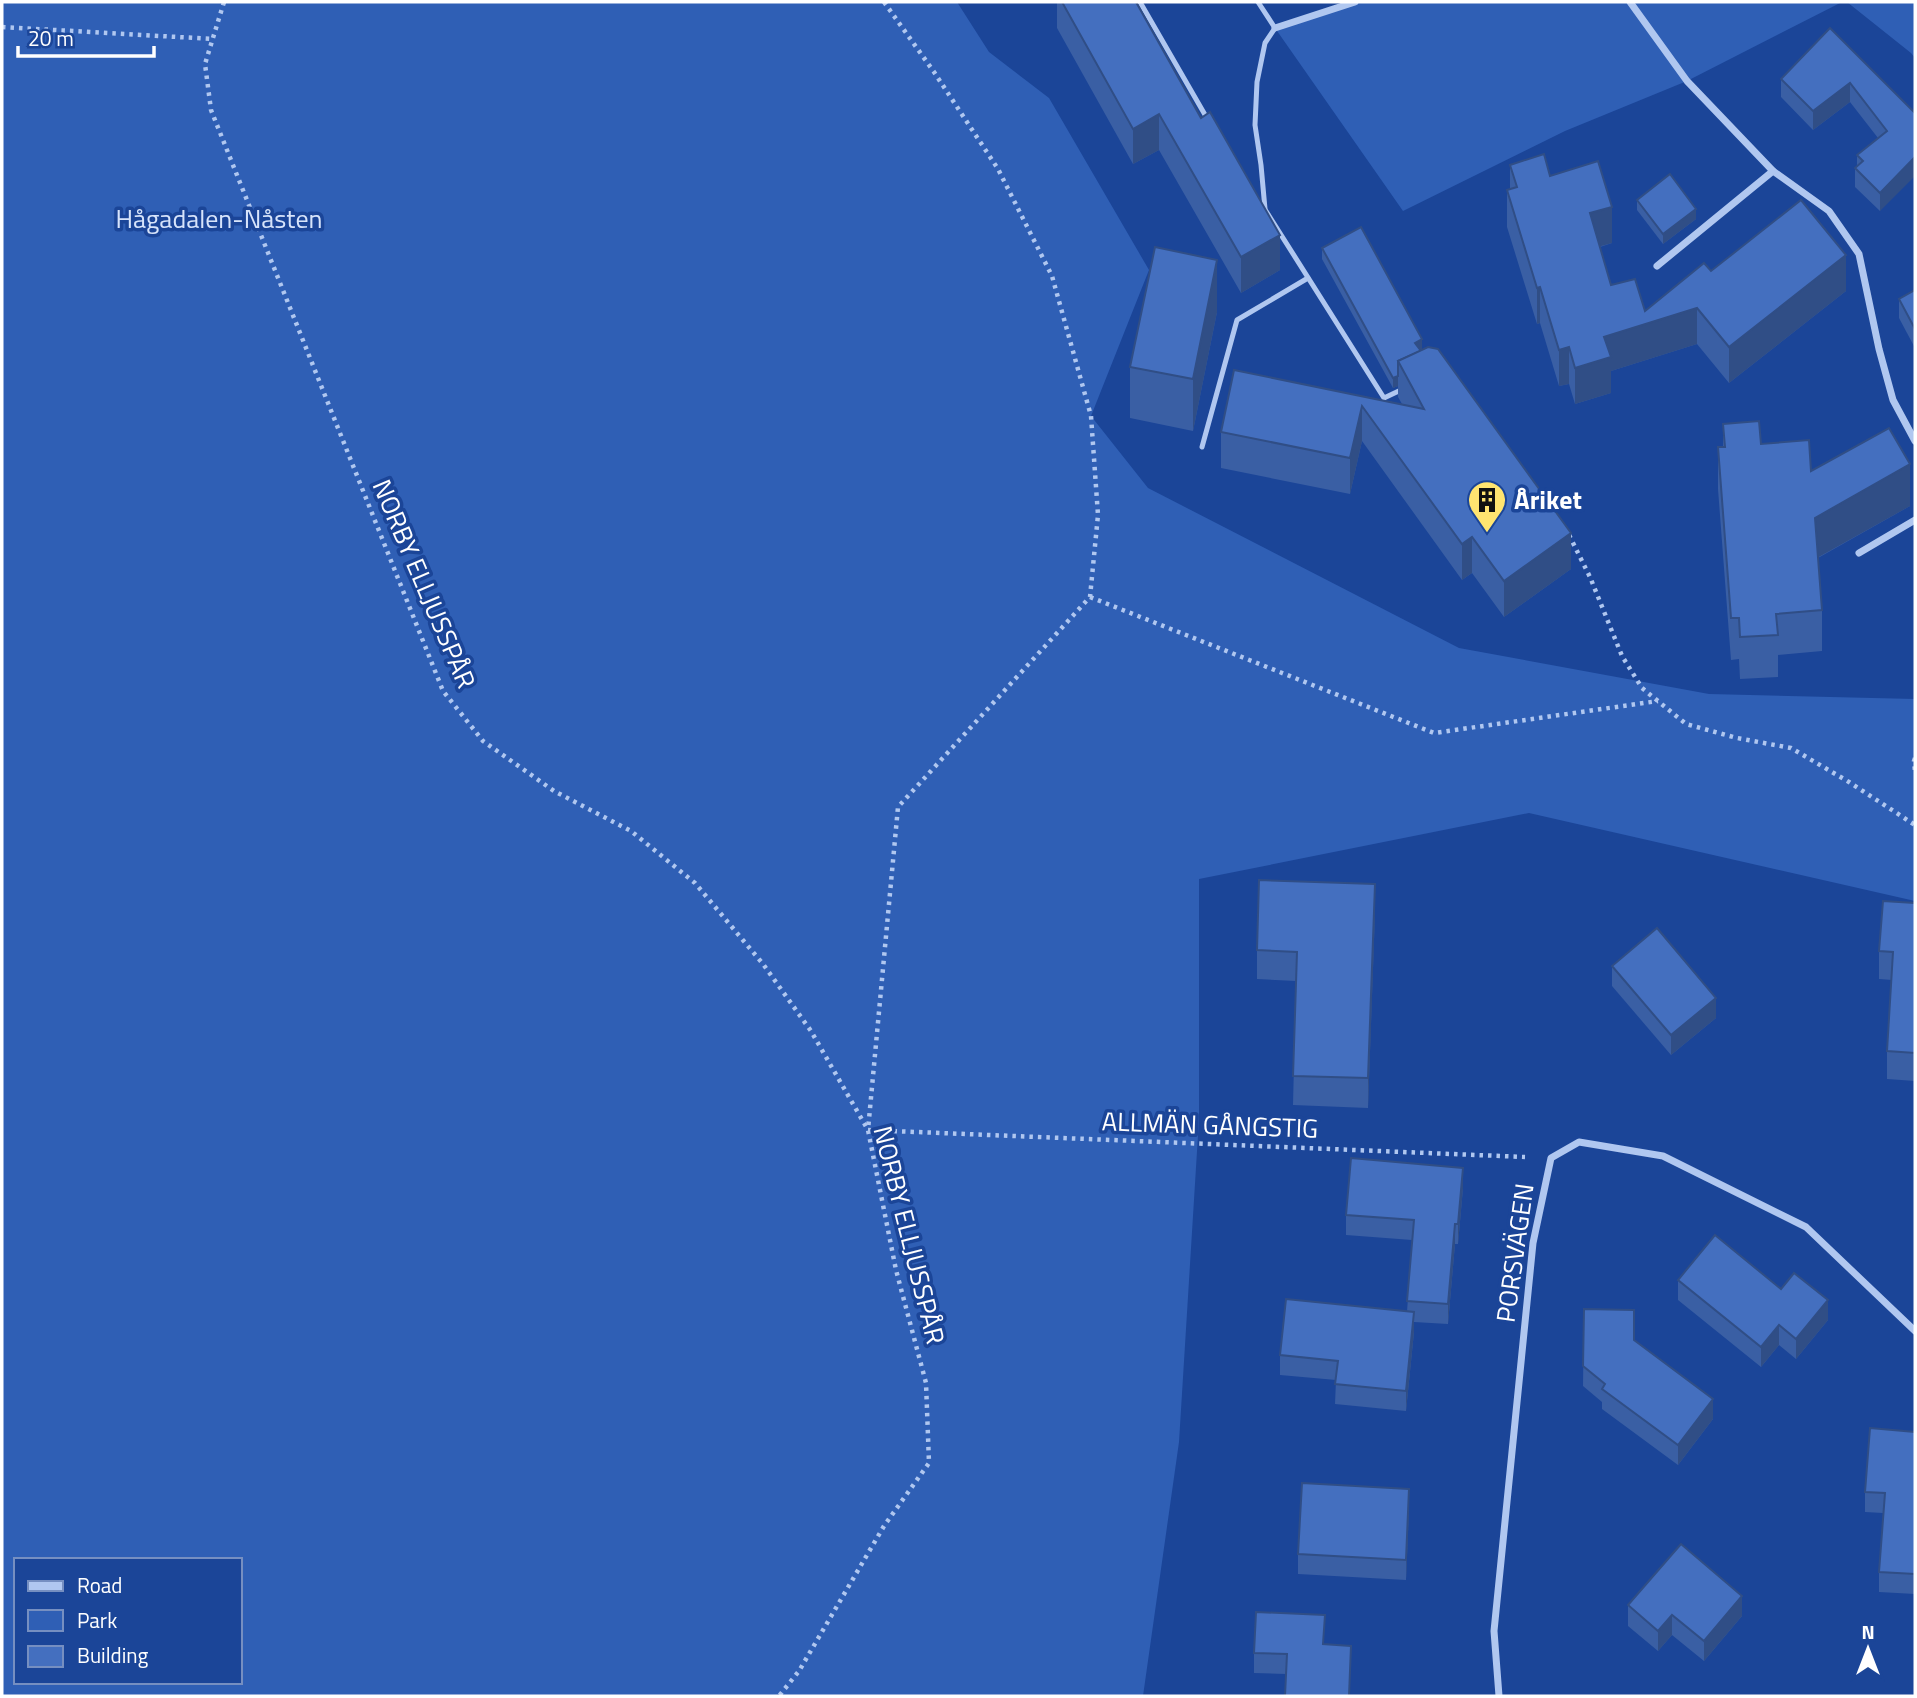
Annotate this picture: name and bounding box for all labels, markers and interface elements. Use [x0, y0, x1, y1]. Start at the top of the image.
scale bar [18, 14, 154, 58]
text: 20 m [28, 22, 74, 54]
park label: Hågadalen-Nåsten [115, 199, 323, 238]
street label: NORBY ELLJUSSPÅR [363, 473, 486, 694]
building icon: Åriket [1466, 479, 1508, 534]
place label: Åriket [1514, 480, 1582, 519]
street label: ALLMÄN GÅNGSTIG [1101, 1101, 1319, 1148]
street label: NORBY ELLJUSSPÅR [864, 1122, 955, 1348]
street label: PORSVÄGEN [1485, 1181, 1544, 1325]
legend [14, 1558, 242, 1684]
text: Road [77, 1569, 122, 1601]
text: Park [77, 1604, 117, 1636]
north arrow [1833, 1614, 1903, 1684]
text: N [1861, 1617, 1875, 1646]
text: Building [77, 1639, 149, 1671]

